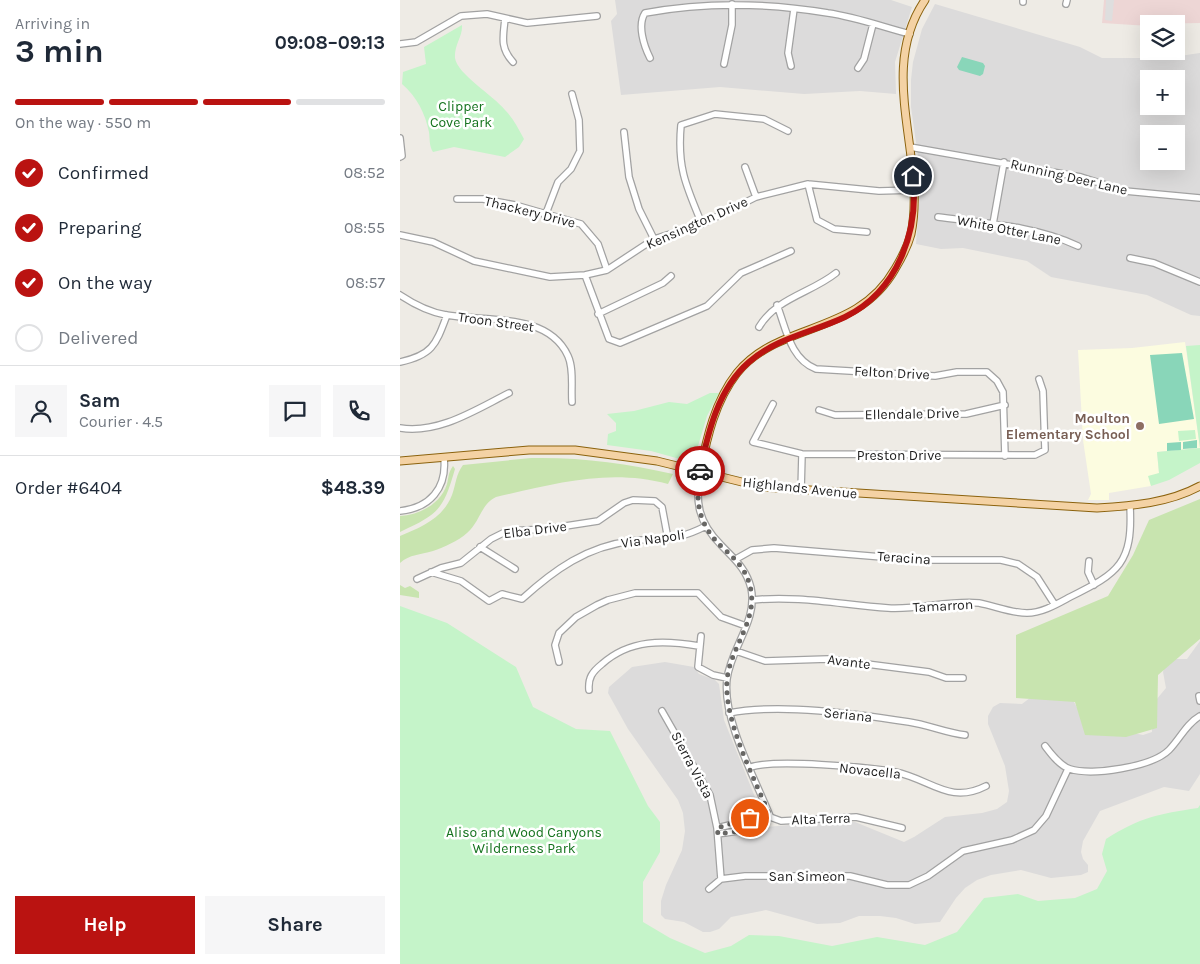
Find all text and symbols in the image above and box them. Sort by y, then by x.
text: Arriving in [15,14,90,33]
map controls [1140,15,1185,170]
button: layers [1140,15,1185,60]
text: 09:08–09:13 [275,32,385,54]
text: 3 min [15,33,104,70]
button: + [1140,70,1185,115]
park label: Clipper Cove Park [430,98,492,131]
text: On the way · 550 m [15,113,151,132]
button: − [1140,125,1185,170]
pin [892,155,934,197]
street label: Running Deer Lane [1009,155,1129,199]
icon: check [15,159,43,187]
text: Confirmed [58,162,149,184]
icon: home [899,162,927,190]
text: 08:52 [344,163,385,182]
street label: Thackery Drive [483,192,577,232]
street label: Kensington Drive [644,193,750,253]
street label: White Otter Lane [955,212,1063,248]
icon: check [15,214,43,242]
text: Preparing [58,217,141,239]
text: 08:55 [344,218,385,237]
icon: check [15,269,43,297]
text: On the way [58,272,152,294]
text: 08:57 [345,273,385,292]
street label: Troon Street [457,308,535,336]
text: Delivered [58,327,138,349]
street label: Felton Drive [854,363,930,383]
button: person [15,385,67,437]
button: chat [269,385,321,437]
button: phone [333,385,385,437]
text: Sam [79,390,120,412]
street label: Ellendale Drive [865,405,959,423]
place label: Moulton Elementary School [1006,410,1130,443]
text: Courier · 4.5 [79,412,163,431]
marker: Moulton Elementary School [1134,420,1146,432]
courier [675,446,725,496]
street label: Preston Drive [857,447,941,464]
icon: car [686,457,714,485]
street label: Highlands Avenue [742,474,858,502]
text: Order #6404 [15,477,122,499]
text: $48.39 [321,477,385,499]
street label: Elba Drive [502,518,568,542]
street label: Via Napoli [620,526,686,552]
street label: Teracina [877,548,931,568]
street label: Tamarron [912,596,974,616]
street label: Avante [826,651,872,673]
street label: Seriana [823,704,873,726]
street label: Sierra Vista [667,729,717,801]
street label: Novacella [838,759,902,783]
pin [729,797,771,839]
icon: bag [736,804,764,832]
street label: Alta Terra [791,809,851,829]
park label: Aliso and Wood Canyons Wilderness Park [446,824,602,857]
street label: San Simeon [769,868,845,885]
button: Help [15,896,195,954]
button: Share [205,896,385,954]

